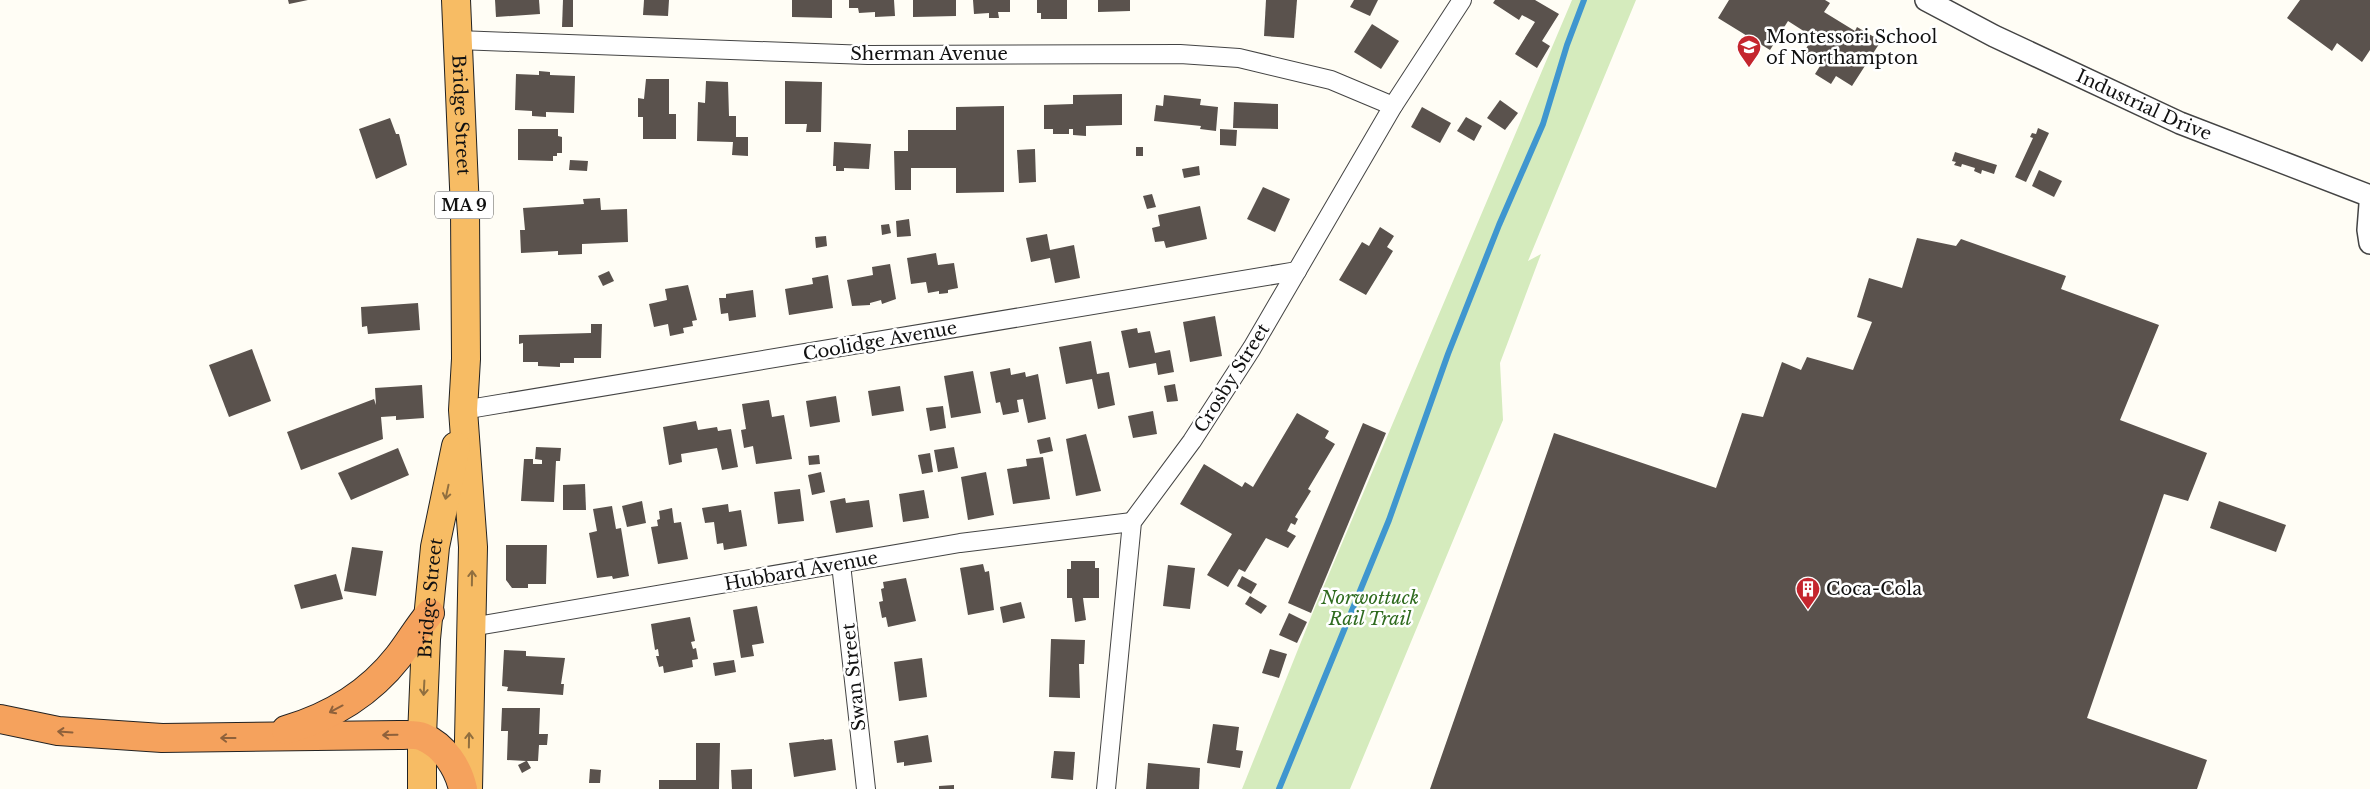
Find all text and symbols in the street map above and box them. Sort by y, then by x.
place label: Montessori School of Northampton [1766,26,1938,69]
school or university icon: Montessori School of Northampton [1736,34,1762,68]
street label: Sherman Avenue [850,43,1008,65]
street label: Bridge Street [447,54,475,176]
street label: Industrial Drive [2073,65,2215,145]
road number: MA 9 [435,192,493,218]
street label: Coolidge Avenue [801,317,959,365]
street label: Crosby Street [1190,319,1274,437]
one-way arrow [441,484,451,500]
street label: Bridge Street [414,536,448,659]
street label: Hubbard Avenue [723,547,879,595]
one-way arrow [467,570,477,586]
building icon: Coca-Cola [1795,576,1821,610]
place label: Coca-Cola [1826,578,1922,600]
park label: Norwottuck Rail Trail [1320,587,1419,630]
street label: Swan Street [837,622,871,732]
one-way arrow [419,680,428,696]
one-way arrow [329,705,344,714]
one-way arrow [58,727,74,736]
one-way arrow [382,730,398,740]
one-way arrow [220,733,236,743]
one-way arrow [464,733,474,749]

